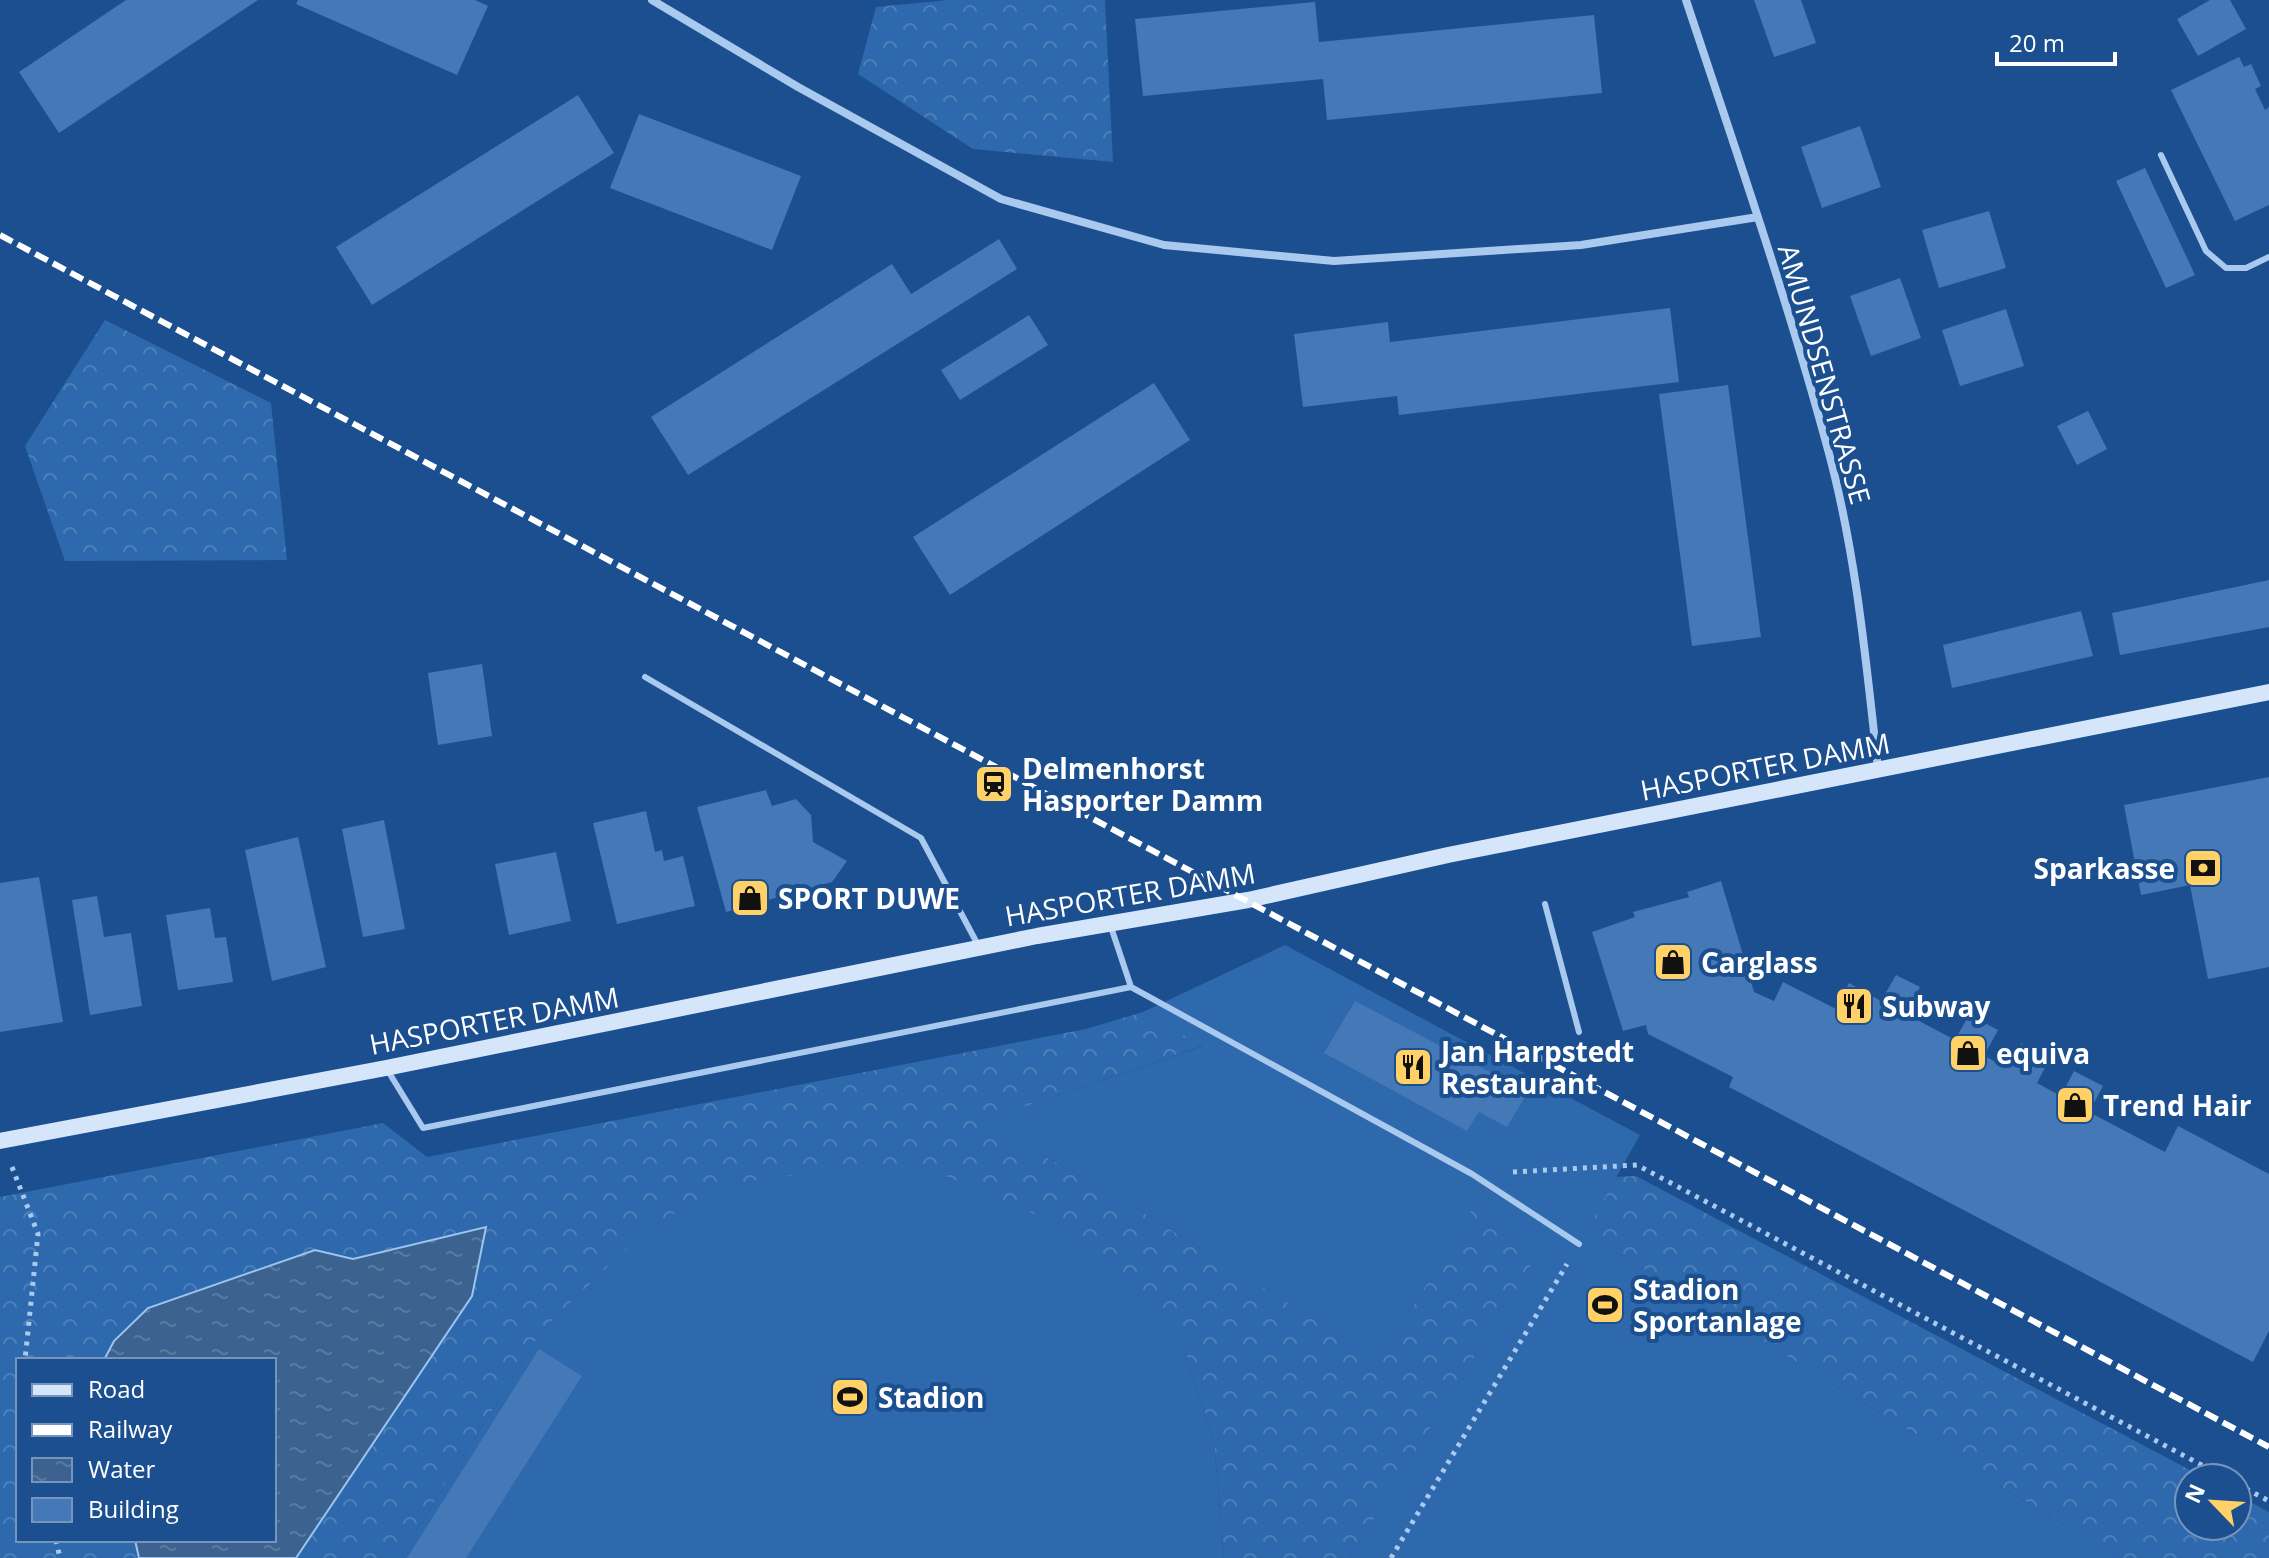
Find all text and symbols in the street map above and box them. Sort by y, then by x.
scale bar [1997,16,2115,66]
text: 20 m [2009,26,2065,59]
street label: AMUNDSENSTRASSE [1770,240,1880,508]
street label: HASPORTER DAMM [1637,723,1893,809]
place label: Delmenhorst Hasporter Damm [1022,749,1263,819]
station icon: Delmenhorst Hasporter Damm [973,763,1015,805]
bank icon: Sparkasse [2182,847,2224,889]
place label: Sparkasse [2034,849,2175,887]
street label: HASPORTER DAMM [1002,853,1258,935]
shop icon: SPORT DUWE [729,877,771,919]
place label: SPORT DUWE [778,879,960,917]
shop icon: Carglass [1652,941,1694,983]
place label: Carglass [1701,943,1818,981]
street label: HASPORTER DAMM [366,977,622,1063]
restaurant icon: Subway [1833,985,1875,1027]
place label: Subway [1882,987,1990,1025]
place label: Jan Harpstedt Restaurant [1438,1032,1634,1102]
shop icon: equiva [1947,1032,1989,1074]
place label: equiva [1996,1034,2090,1072]
restaurant icon: Jan Harpstedt Restaurant [1392,1046,1434,1088]
shop icon: Trend Hair [2054,1084,2096,1126]
place label: Trend Hair [2103,1086,2252,1124]
place label: Stadion Sportanlage [1633,1270,1801,1340]
sports icon: Stadion Sportanlage [1584,1284,1626,1326]
legend [16,1358,276,1542]
text: Road [88,1372,145,1405]
sports icon: Stadion [829,1376,871,1418]
place label: Stadion [878,1378,985,1416]
text: Railway [88,1412,173,1445]
text: Water [88,1452,156,1485]
north arrow [2173,1462,2253,1542]
text: N [2177,1479,2211,1508]
text: Building [88,1492,179,1525]

